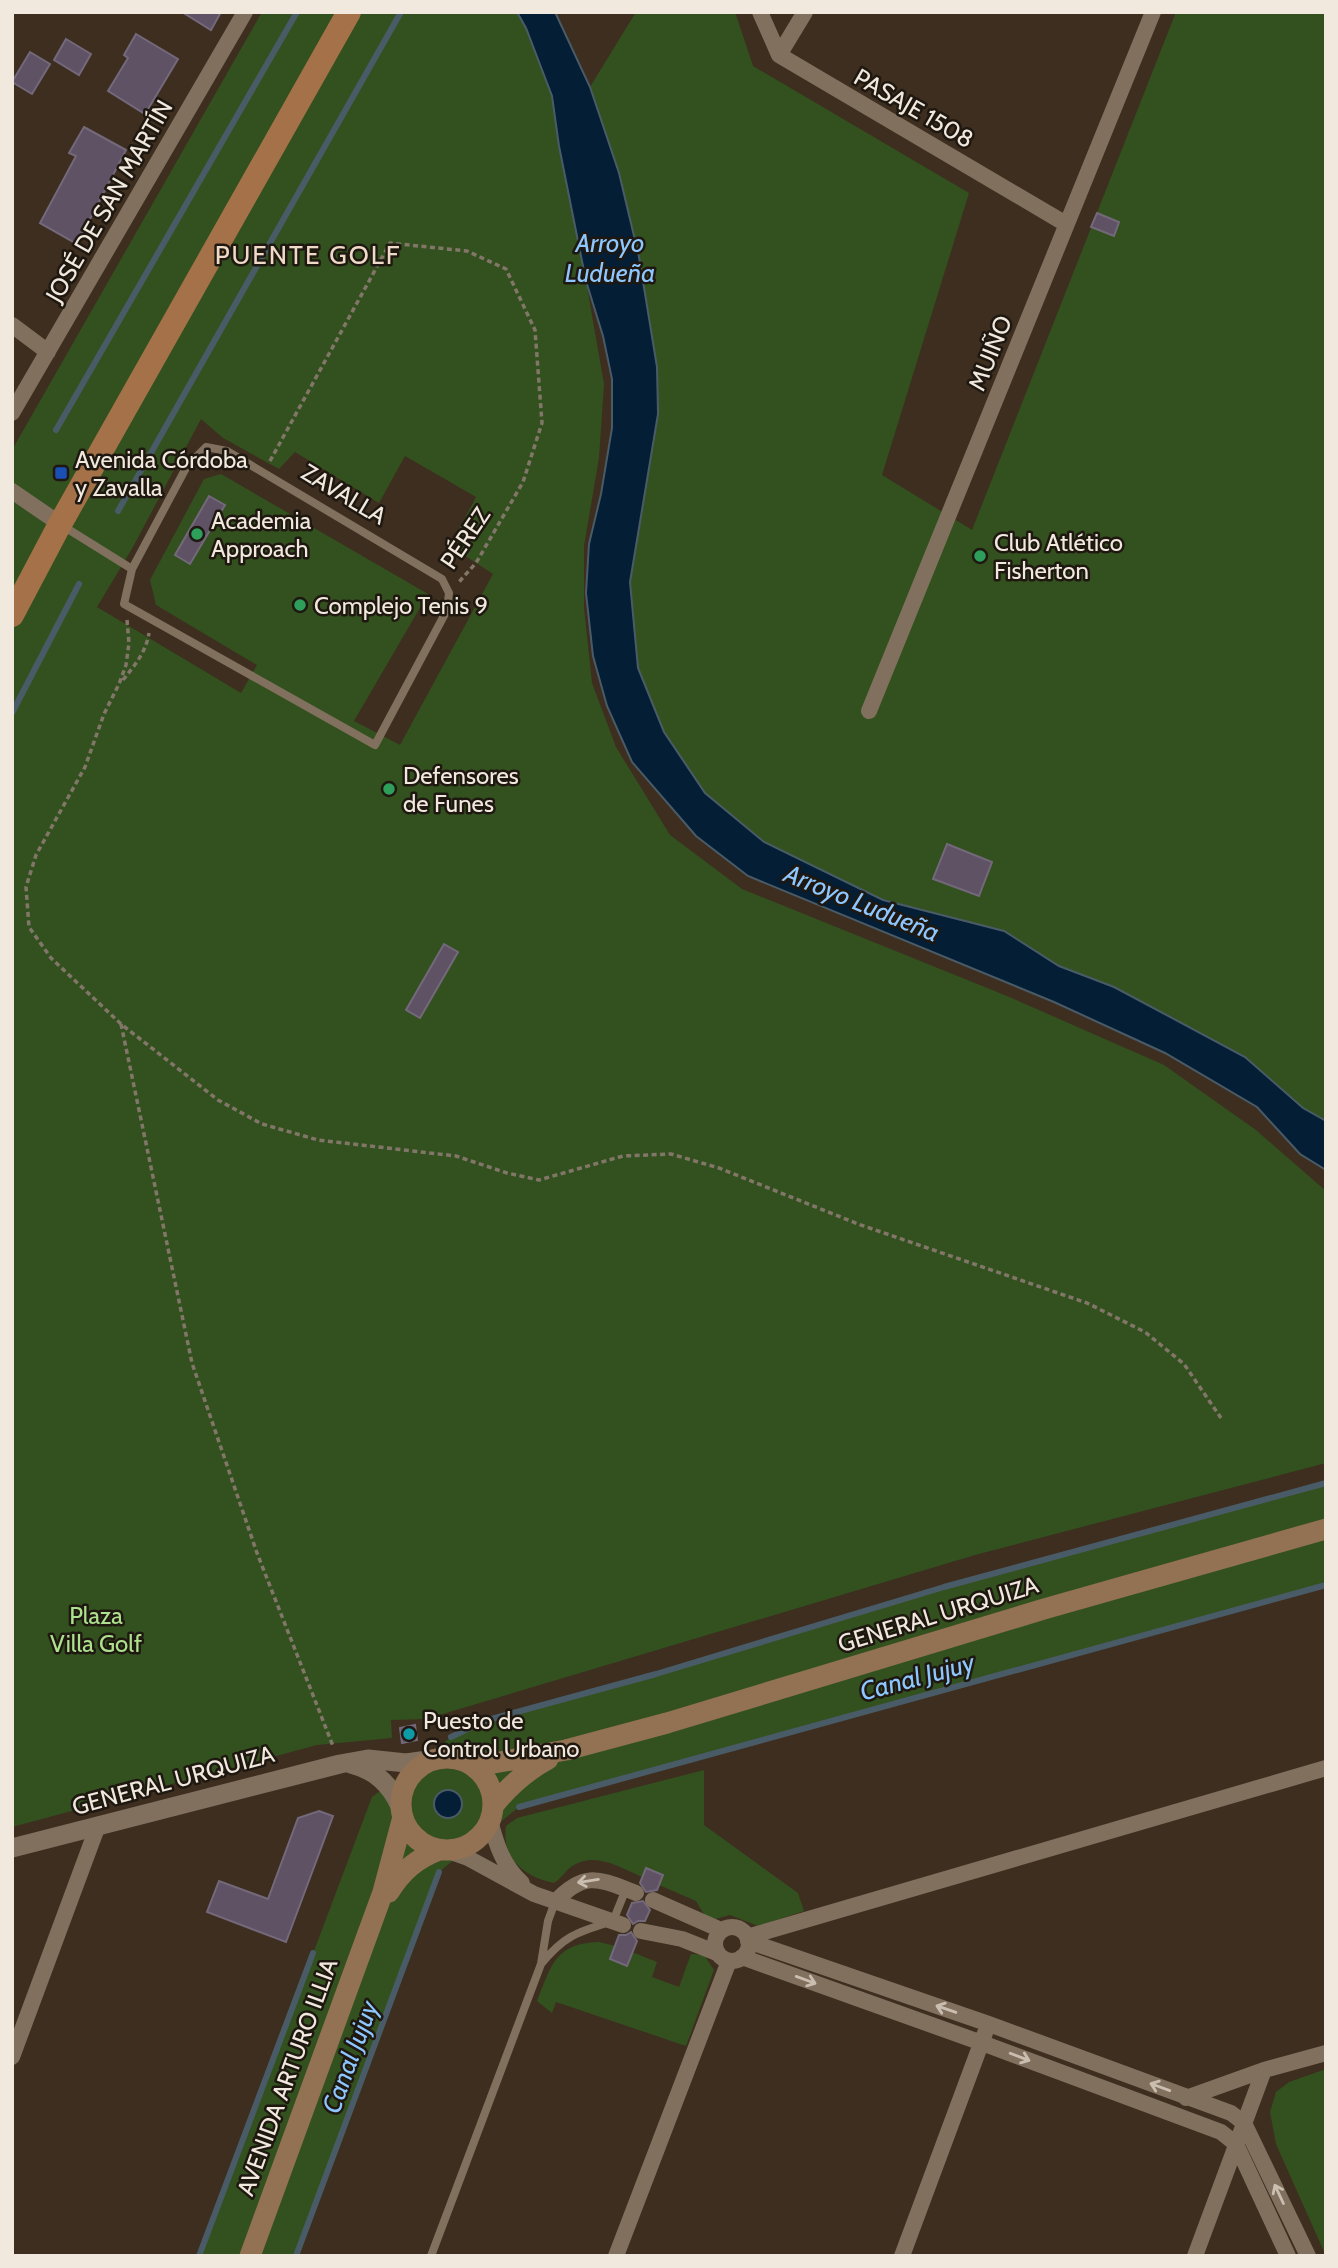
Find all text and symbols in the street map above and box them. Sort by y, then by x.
street label: PASAJE 1508 [849,62,979,154]
street label: JOSÉ DE SAN MARTÍN [39,95,179,308]
water label: Arroyo Ludueña [565,227,655,289]
district label: PUENTE GOLF [215,239,401,271]
street label: MUIÑO [962,311,1018,395]
place label: Avenida Córdoba y Zavalla [75,445,248,502]
street label: ZAVALLA [296,457,392,531]
marker: Avenida Córdoba y Zavalla [53,465,69,481]
street label: PÉREZ [434,501,496,574]
place label: Academia Approach [211,506,312,563]
marker: Academia Approach [189,526,205,542]
place label: Club Atlético Fisherton [994,528,1123,585]
marker: Club Atlético Fisherton [972,548,988,564]
place label: Complejo Tenis 9 [314,591,488,620]
marker: Complejo Tenis 9 [292,597,308,613]
place label: Defensores de Funes [403,761,519,818]
marker: Defensores de Funes [381,781,397,797]
water label: Arroyo Ludueña [779,857,944,949]
street label: GENERAL URQUIZA [834,1570,1042,1658]
park label: Plaza Villa Golf [50,1601,142,1658]
water label: Canal Jujuy [856,1646,979,1708]
place label: Puesto de Control Urbano [423,1706,580,1763]
marker: Puesto de Control Urbano [401,1726,417,1742]
street label: GENERAL URQUIZA [69,1739,277,1821]
one-way arrow [577,1875,600,1888]
street label: AVENIDA ARTURO ILLIA [231,1954,344,2200]
one-way arrow [795,1975,817,1987]
water label: Canal Jujuy [315,1995,385,2118]
one-way arrow [935,2002,957,2014]
one-way arrow [1009,2052,1031,2064]
one-way arrow [1149,2080,1171,2092]
one-way arrow [1272,2184,1286,2205]

